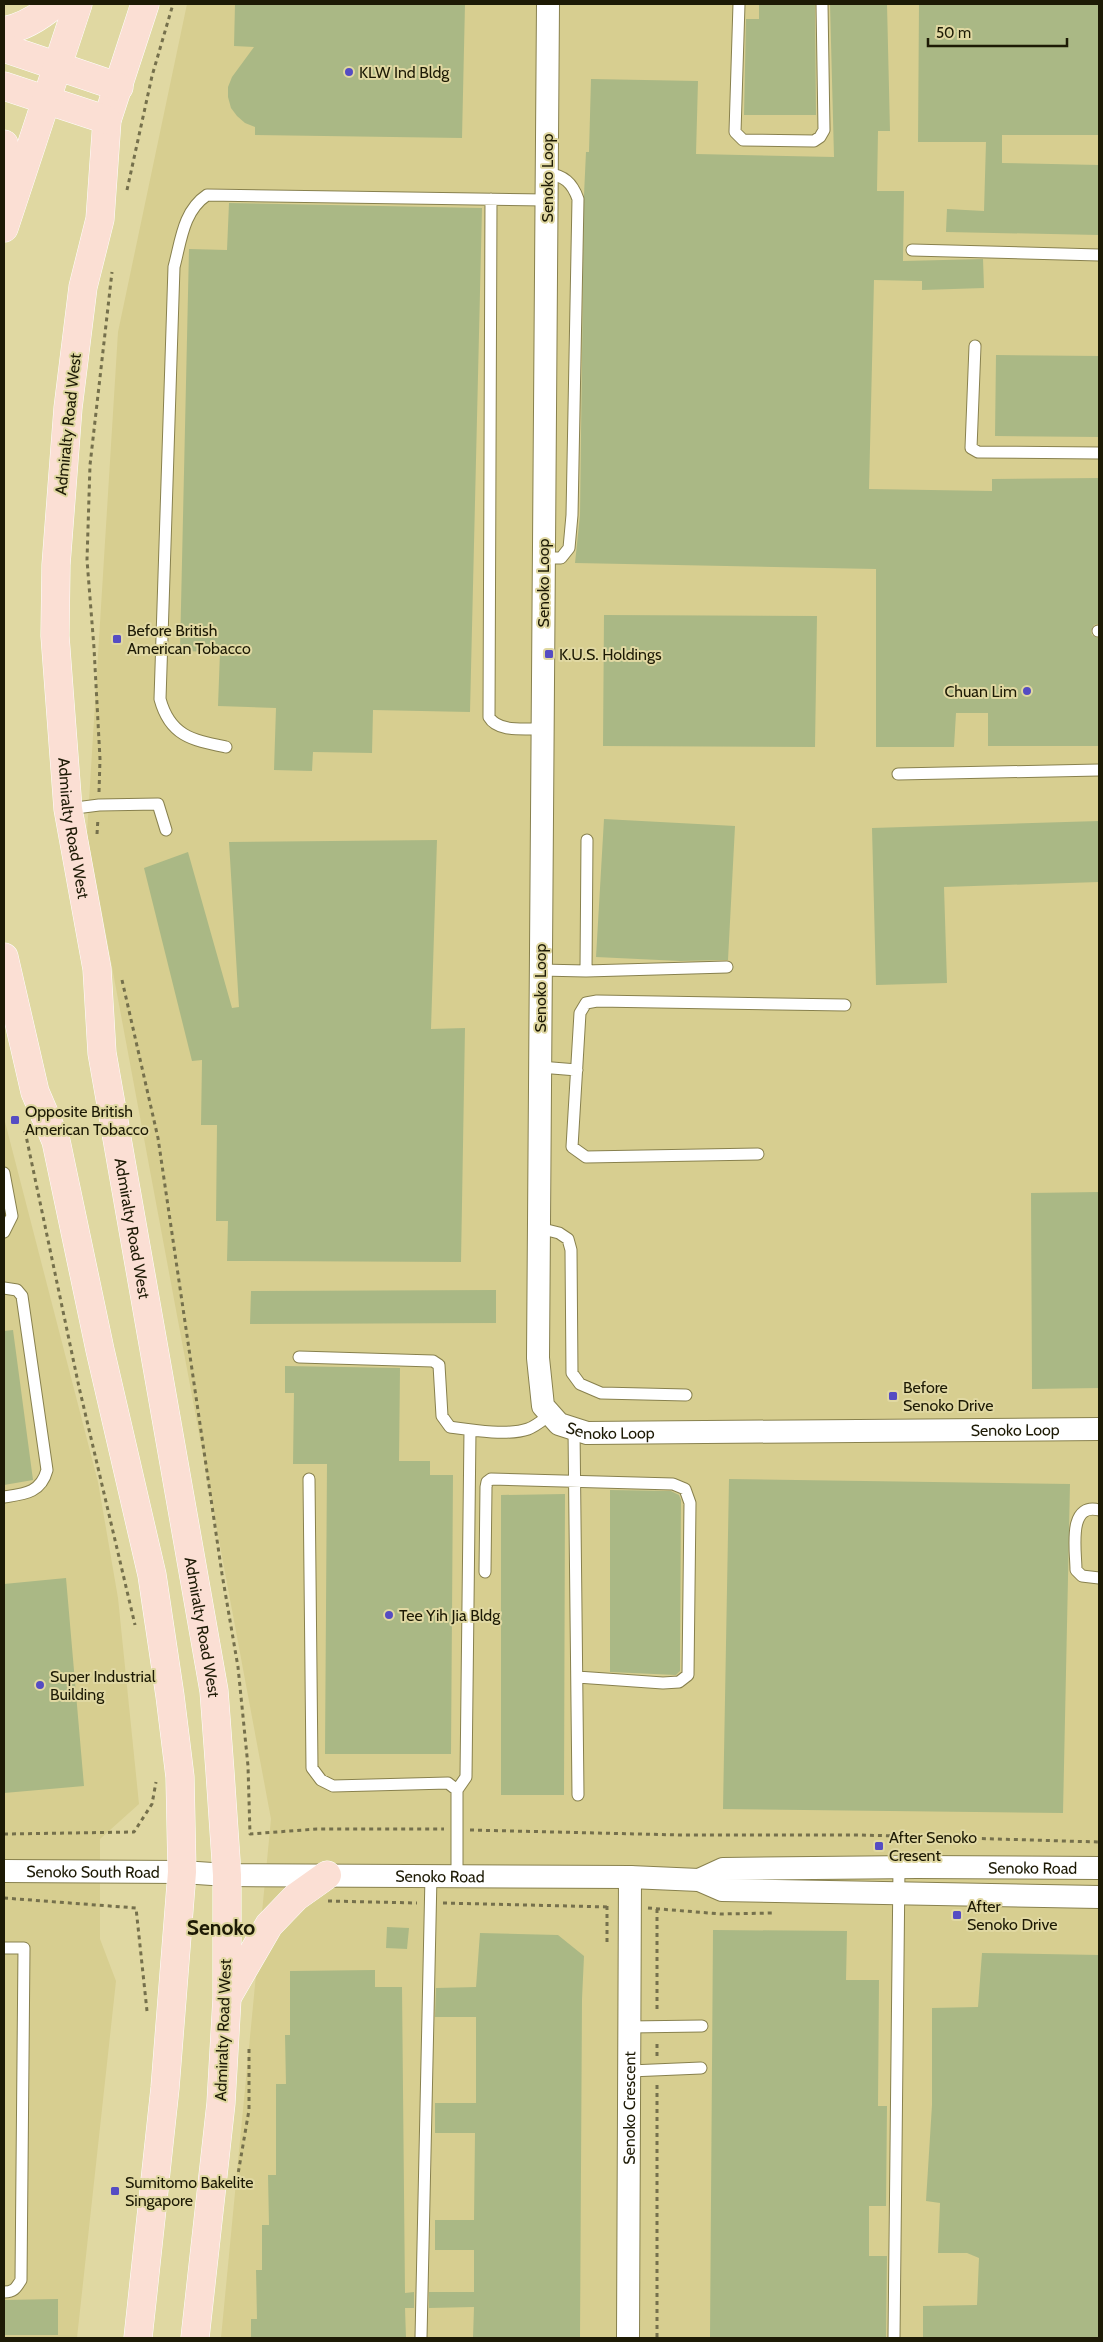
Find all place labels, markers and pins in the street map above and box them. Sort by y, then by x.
place label: KLW Ind Bldg [359,63,450,82]
marker: KLW Ind Bldg [343,66,355,78]
place label: Before British American Tobacco [127,621,251,658]
marker: Before British American Tobacco [111,633,123,645]
place label: K.U.S. Holdings [559,645,662,664]
marker: K.U.S. Holdings [543,648,555,660]
place label: Chuan Lim [944,682,1017,701]
marker: Chuan Lim [1021,685,1033,697]
place label: Opposite British American Tobacco [25,1102,149,1139]
marker: Opposite British American Tobacco [9,1114,21,1126]
place label: Before Senoko Drive [903,1378,993,1415]
marker: Before Senoko Drive [887,1390,899,1402]
place label: Tee Yih Jia Bldg [399,1606,501,1625]
marker: Tee Yih Jia Bldg [383,1609,395,1621]
place label: Super Industrial Building [50,1667,156,1704]
marker: Super Industrial Building [34,1679,46,1691]
place label: After Senoko Cresent [889,1828,977,1865]
marker: After Senoko Cresent [873,1840,885,1852]
place label: After Senoko Drive [967,1897,1057,1934]
marker: After Senoko Drive [951,1909,963,1921]
place label: Sumitomo Bakelite Singapore [125,2173,254,2210]
marker: Sumitomo Bakelite Singapore [109,2185,121,2197]

